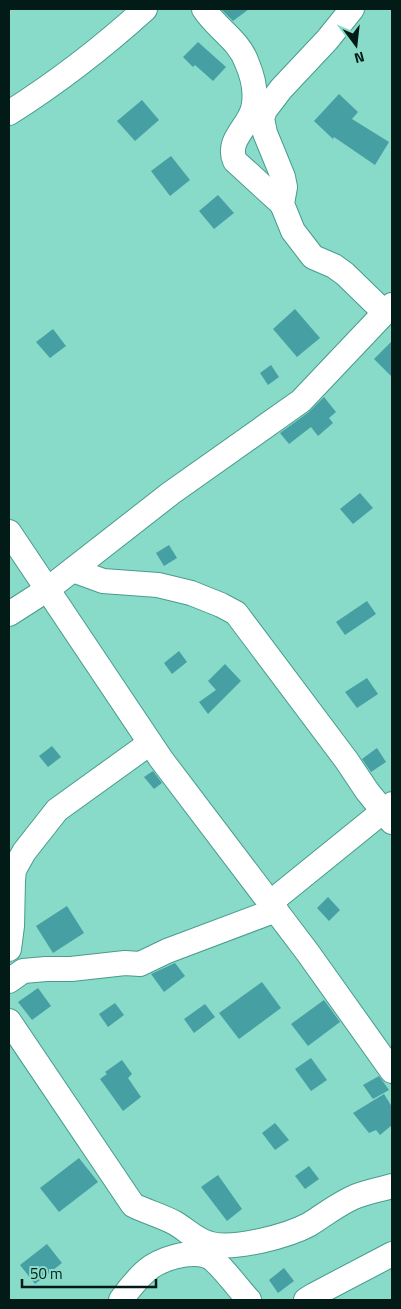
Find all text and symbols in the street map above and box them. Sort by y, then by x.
north arrow [331,20,381,70]
text: N [352,47,367,69]
scale bar [22,1256,156,1288]
text: 50 m [30,1262,63,1285]

